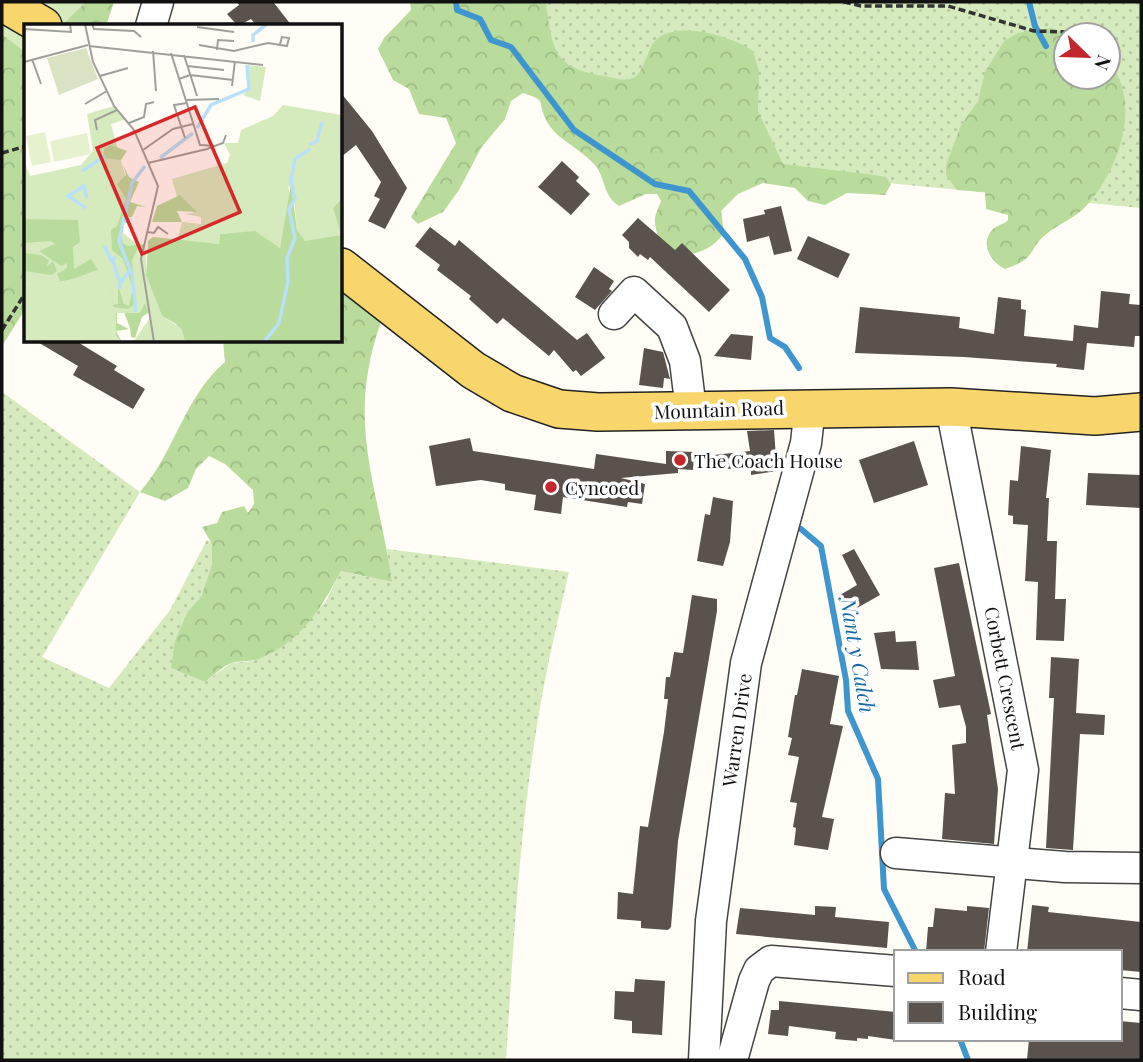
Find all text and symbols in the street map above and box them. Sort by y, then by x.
north arrow [1052,21,1122,91]
inset map [24,24,343,343]
text: N [1089,52,1118,75]
street label: Mountain Road [654,394,784,424]
place label: The Coach House [694,447,843,473]
marker: The Coach House [672,452,688,468]
place label: Cyncoed [565,474,639,500]
marker: Cyncoed [543,479,559,495]
water label: Nant y Calch [835,593,883,715]
street label: Corbett Crescent [979,604,1033,752]
street label: Warren Drive [715,672,757,789]
legend [894,950,1122,1041]
text: Road [958,962,1006,990]
text: Building [958,997,1037,1025]

